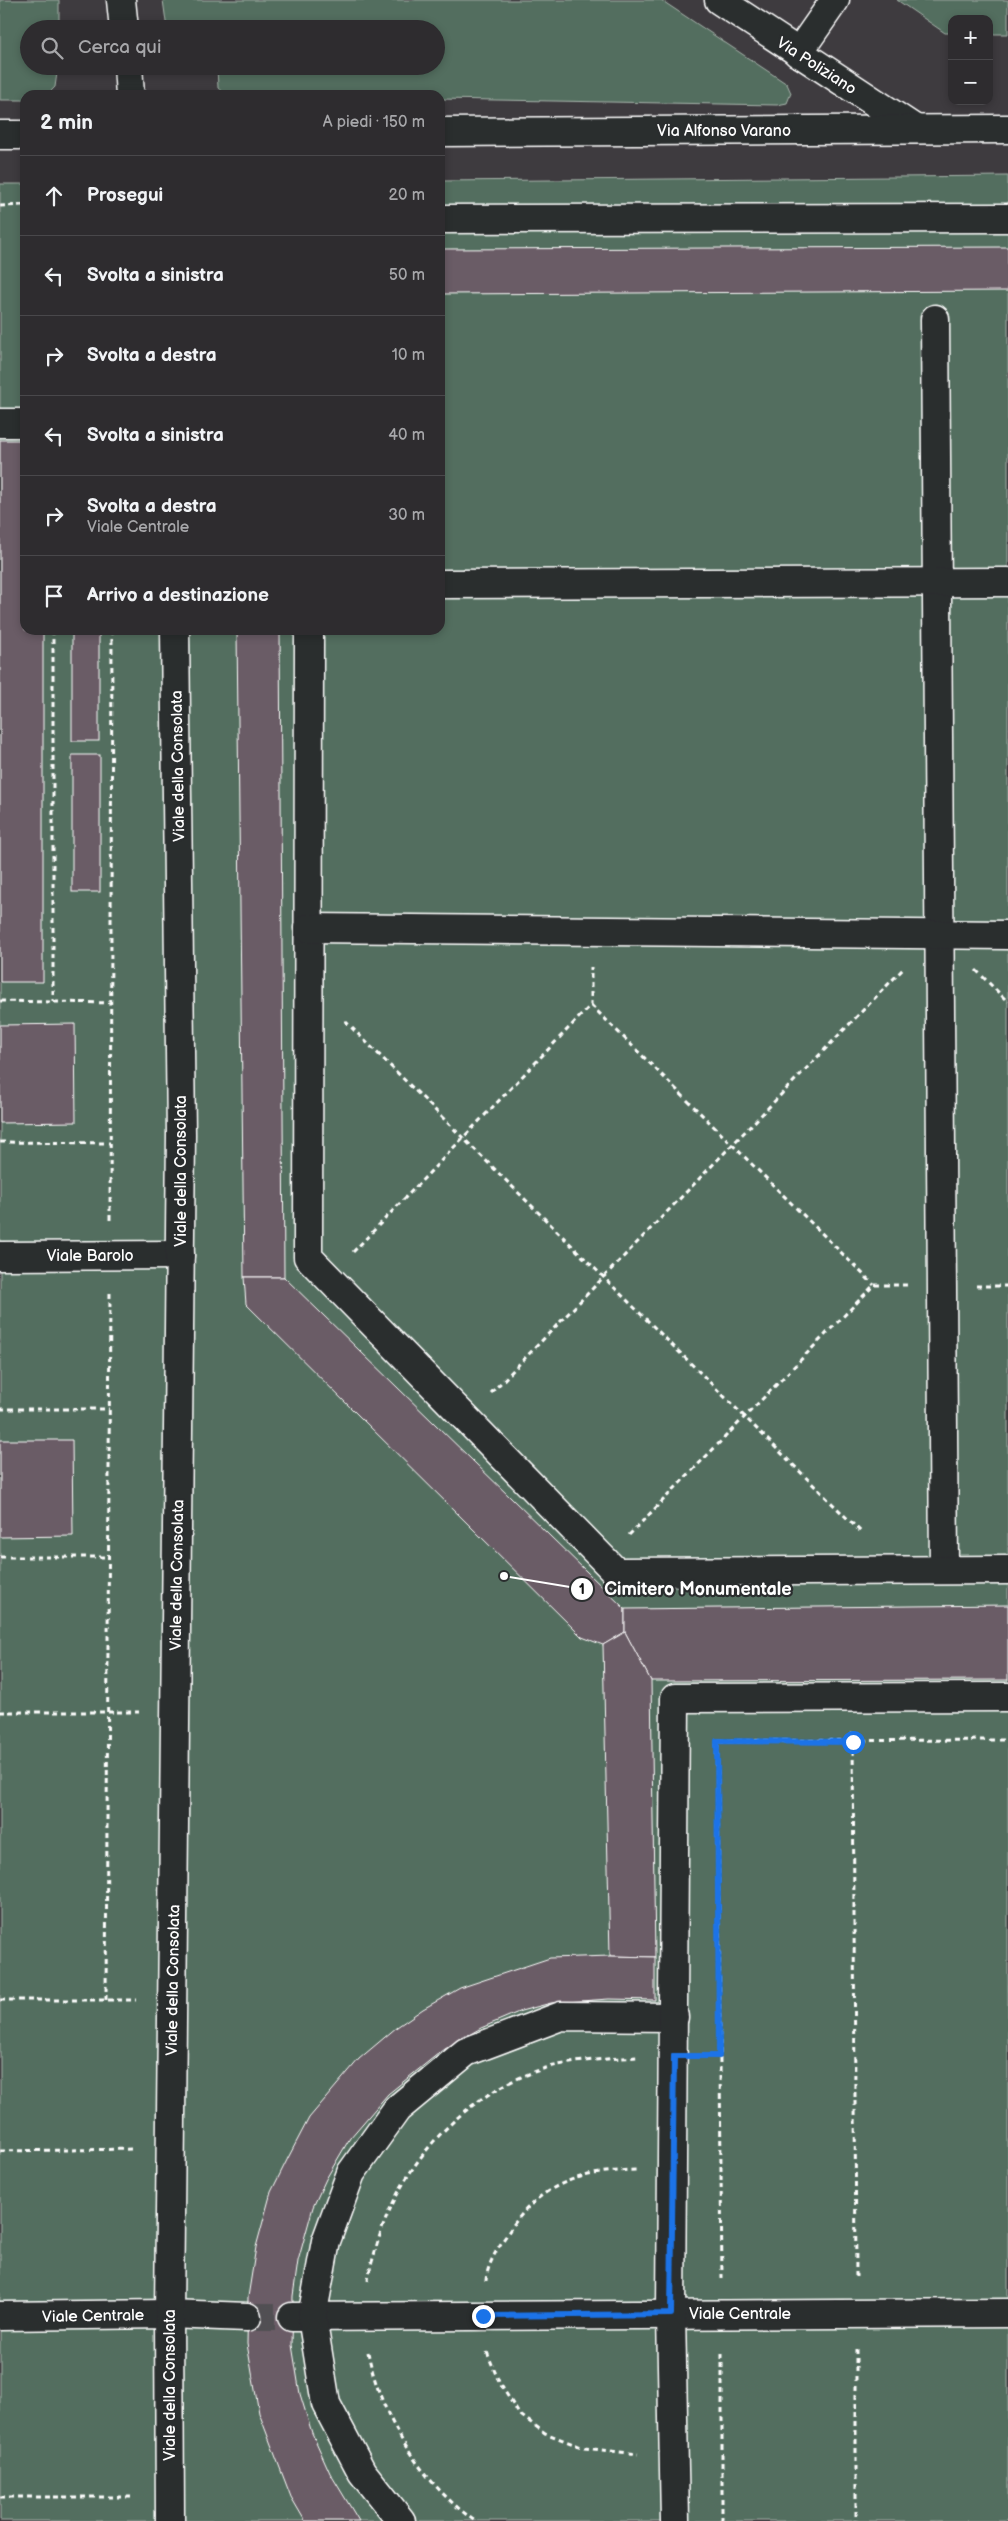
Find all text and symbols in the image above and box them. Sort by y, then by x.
map controls [948,15,993,105]
button: + [948,15,993,60]
search box [20,20,445,75]
street label: Via Poliziano [773,33,860,99]
icon: search [38,34,66,62]
text: Cerca qui [78,36,161,59]
button: − [948,60,993,105]
text: 2 min [40,110,93,135]
text: A piedi · 150 m [323,113,425,132]
street label: Via Alfonso Varano [657,122,791,141]
icon: ahead [40,182,68,210]
text: Prosegui [87,184,163,207]
text: 20 m [389,186,425,205]
icon: left [40,262,68,290]
text: Svolta a sinistra [87,264,224,287]
text: 50 m [389,266,425,285]
icon: right [40,342,68,370]
text: Svolta a destra [87,344,217,367]
text: 10 m [392,346,425,365]
icon: left [40,422,68,450]
text: Svolta a sinistra [87,424,224,447]
text: 40 m [388,426,425,445]
text: Svolta a destra [87,495,217,518]
icon: right [40,502,68,530]
text: 30 m [388,506,425,525]
text: Viale Centrale [87,518,189,537]
icon: arrive [40,582,68,610]
text: Arrivo a destinazione [87,584,269,607]
street label: Viale della Consolata [168,690,189,842]
street label: Viale della Consolata [172,1095,191,1247]
street label: Viale Barolo [46,1247,134,1266]
street label: Viale della Consolata [167,1499,188,1651]
callout: Cimitero Monumentale [569,1572,802,1605]
text: Cimitero Monumentale [604,1579,792,1600]
text: 1 [579,1580,585,1599]
route start [842,1731,865,1754]
street label: Viale della Consolata [163,1904,184,2056]
route end [472,2305,495,2328]
street label: Viale Centrale [689,2305,792,2324]
street label: Viale Centrale [42,2306,145,2327]
street label: Viale della Consolata [161,2309,180,2461]

